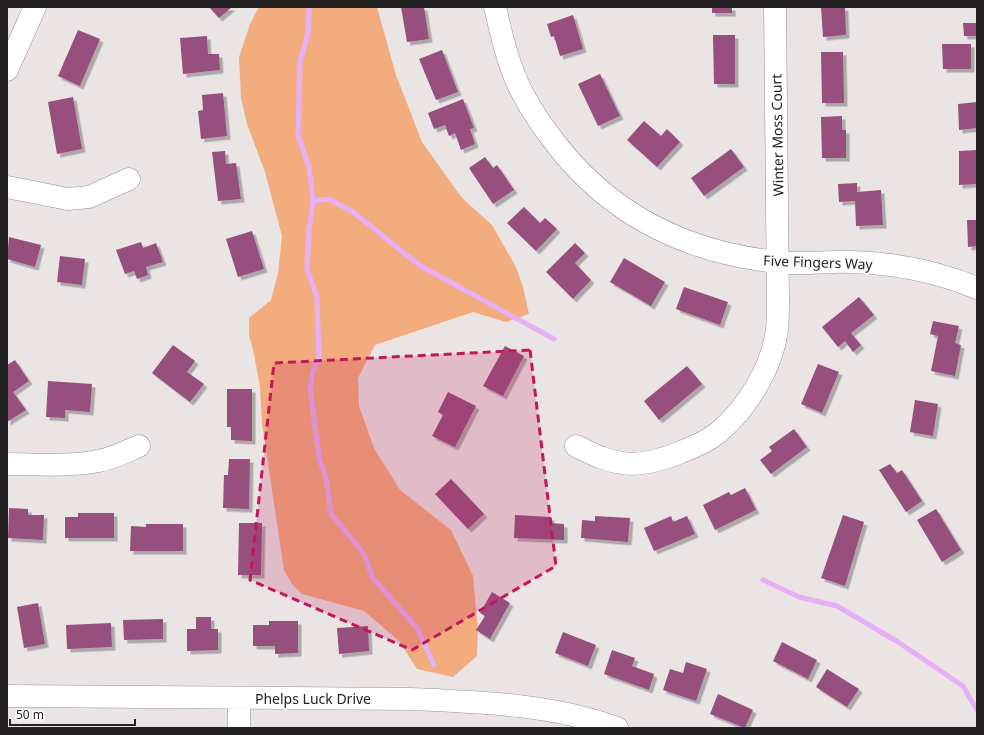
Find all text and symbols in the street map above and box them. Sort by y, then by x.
street label: Winter Moss Court [766,73,788,197]
street label: Five Fingers Way [763,251,874,273]
street label: Phelps Luck Drive [255,689,371,708]
scale bar [10,701,135,727]
text: 50 m [16,706,44,723]

